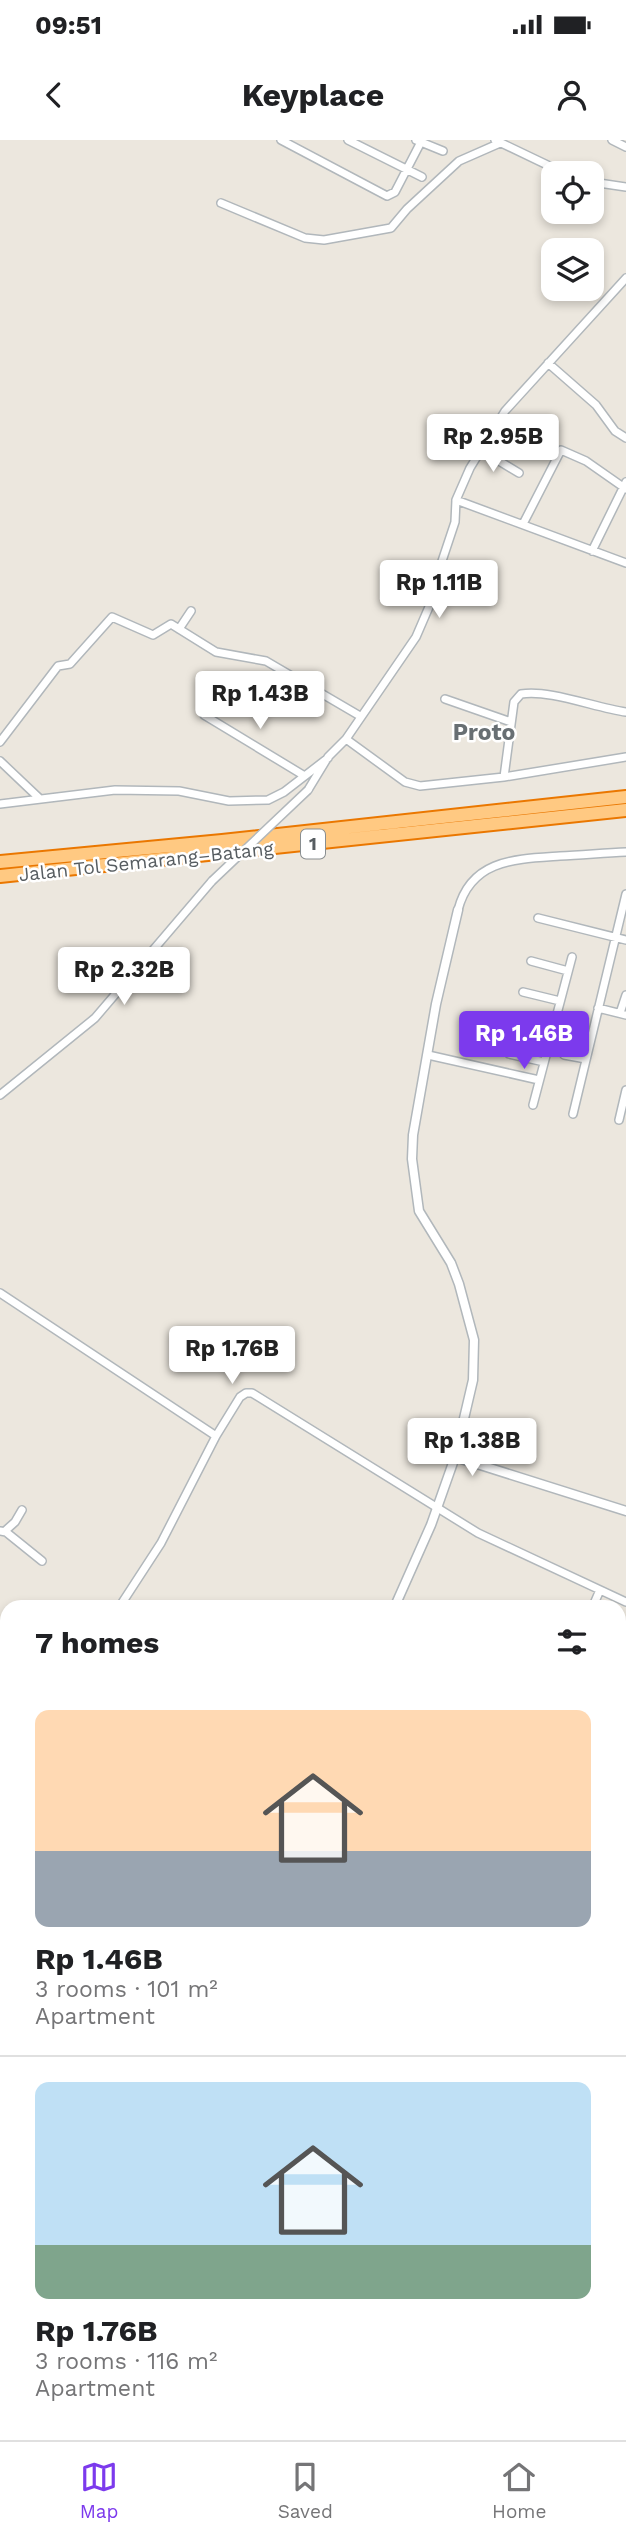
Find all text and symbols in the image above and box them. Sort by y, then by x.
text: 09:51 [35,10,102,40]
icon: back [35,76,73,114]
text: Keyplace [242,76,384,114]
icon: person [553,76,591,114]
map controls [541,161,604,301]
button: locate [541,161,604,224]
button: layers [541,238,604,301]
pin: Rp 2.95B [421,414,565,474]
text: Rp 2.95B [443,423,543,450]
pin: Rp 1.11B [367,560,511,620]
text: Rp 1.11B [396,569,482,596]
pin: Rp 1.43B [188,672,332,731]
text: Rp 1.43B [211,680,309,707]
district label: Proto [453,719,515,746]
road number: 1 [301,830,325,858]
street label: Jalan Tol Semarang–Batang [18,837,275,886]
pin: Rp 2.32B [52,948,196,1007]
text: Rp 2.32B [74,956,174,983]
pin: Rp 1.46B [452,1012,596,1071]
text: Rp 1.46B [475,1020,573,1047]
pin: Rp 1.76B [160,1326,304,1386]
text: Rp 1.76B [185,1335,279,1362]
pin: Rp 1.38B [400,1418,544,1478]
text: Rp 1.38B [424,1427,521,1454]
icon: filters [553,1623,591,1661]
text: 7 homes [35,1625,159,1660]
icon: home [250,1755,376,1881]
text: Rp 1.46B [35,1941,163,1976]
text: 3 rooms · 101 m² [35,1976,218,2003]
text: Apartment [35,2003,155,2030]
icon: home [250,2127,376,2253]
text: Rp 1.76B [35,2313,157,2348]
text: 3 rooms · 116 m² [35,2348,217,2375]
text: Apartment [35,2375,155,2402]
tab: Map [80,2458,118,2523]
tab: Saved [278,2458,333,2523]
tab: Home [492,2458,546,2523]

